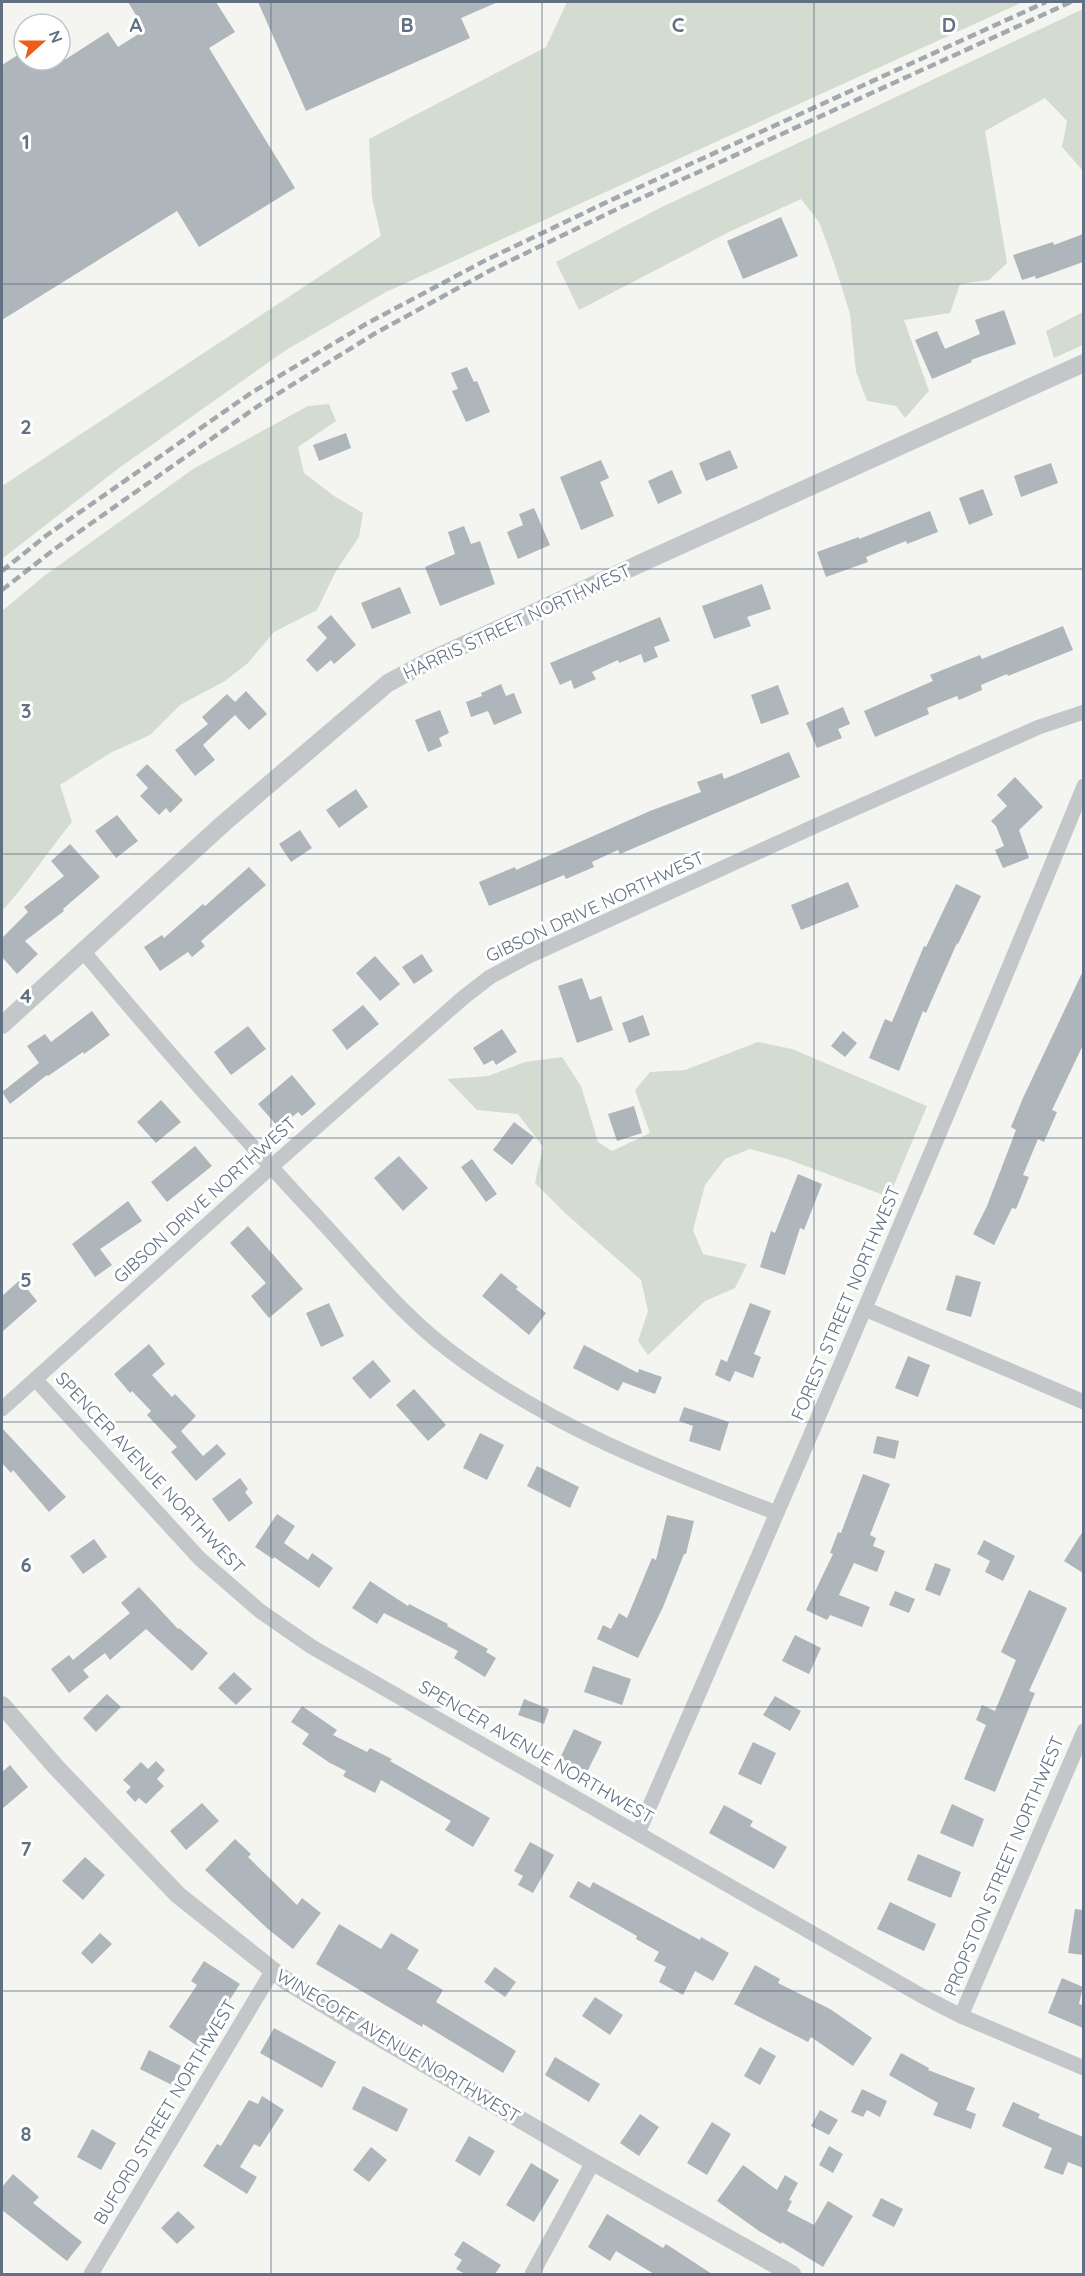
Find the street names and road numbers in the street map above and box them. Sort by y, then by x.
street label: HARRIS STREET NORTHWEST [399,559,634,685]
street label: GIBSON DRIVE NORTHWEST [482,846,708,967]
street label: GIBSON DRIVE NORTHWEST [108,1111,301,1288]
street label: FOREST STREET NORTHWEST [786,1182,905,1423]
street label: SPENCER AVENUE NORTHWEST [51,1367,250,1578]
street label: SPENCER AVENUE NORTHWEST [415,1675,658,1828]
street label: PROPSTON STREET NORTHWEST [938,1732,1069,1999]
street label: WINECOFF AVENUE NORTHWEST [272,1964,524,2128]
street label: BUFORD STREET NORTHWEST [88,1995,241,2229]

